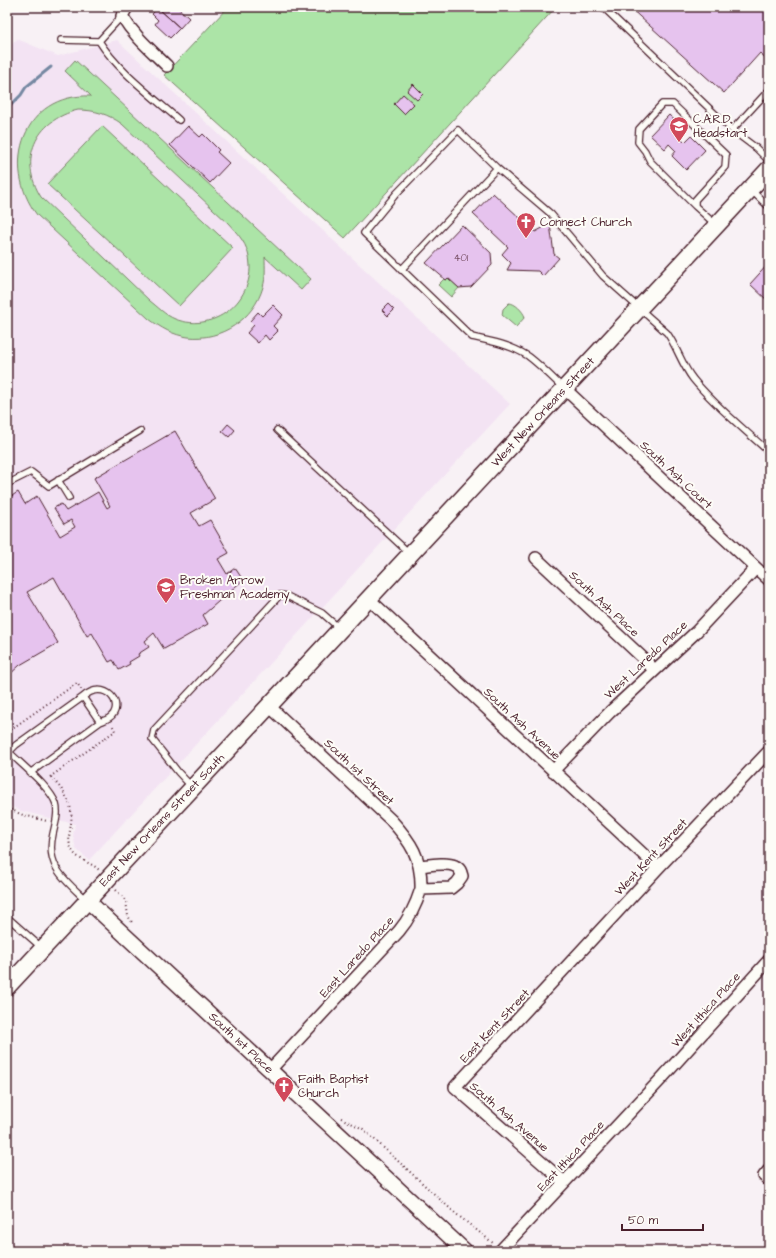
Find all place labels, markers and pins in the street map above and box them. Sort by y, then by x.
place label: C.A.R.D. Headstart [693,111,748,142]
school or university icon: C.A.R.D. Headstart [668,115,690,143]
church icon: Connect Church [515,211,537,239]
place label: Connect Church [540,214,632,231]
place label: Broken Arrow Freshman Academy [180,572,290,604]
school or university icon: Broken Arrow Freshman Academy [155,576,177,604]
place label: Faith Baptist Church [298,1071,369,1102]
church icon: Faith Baptist Church [273,1075,295,1103]

